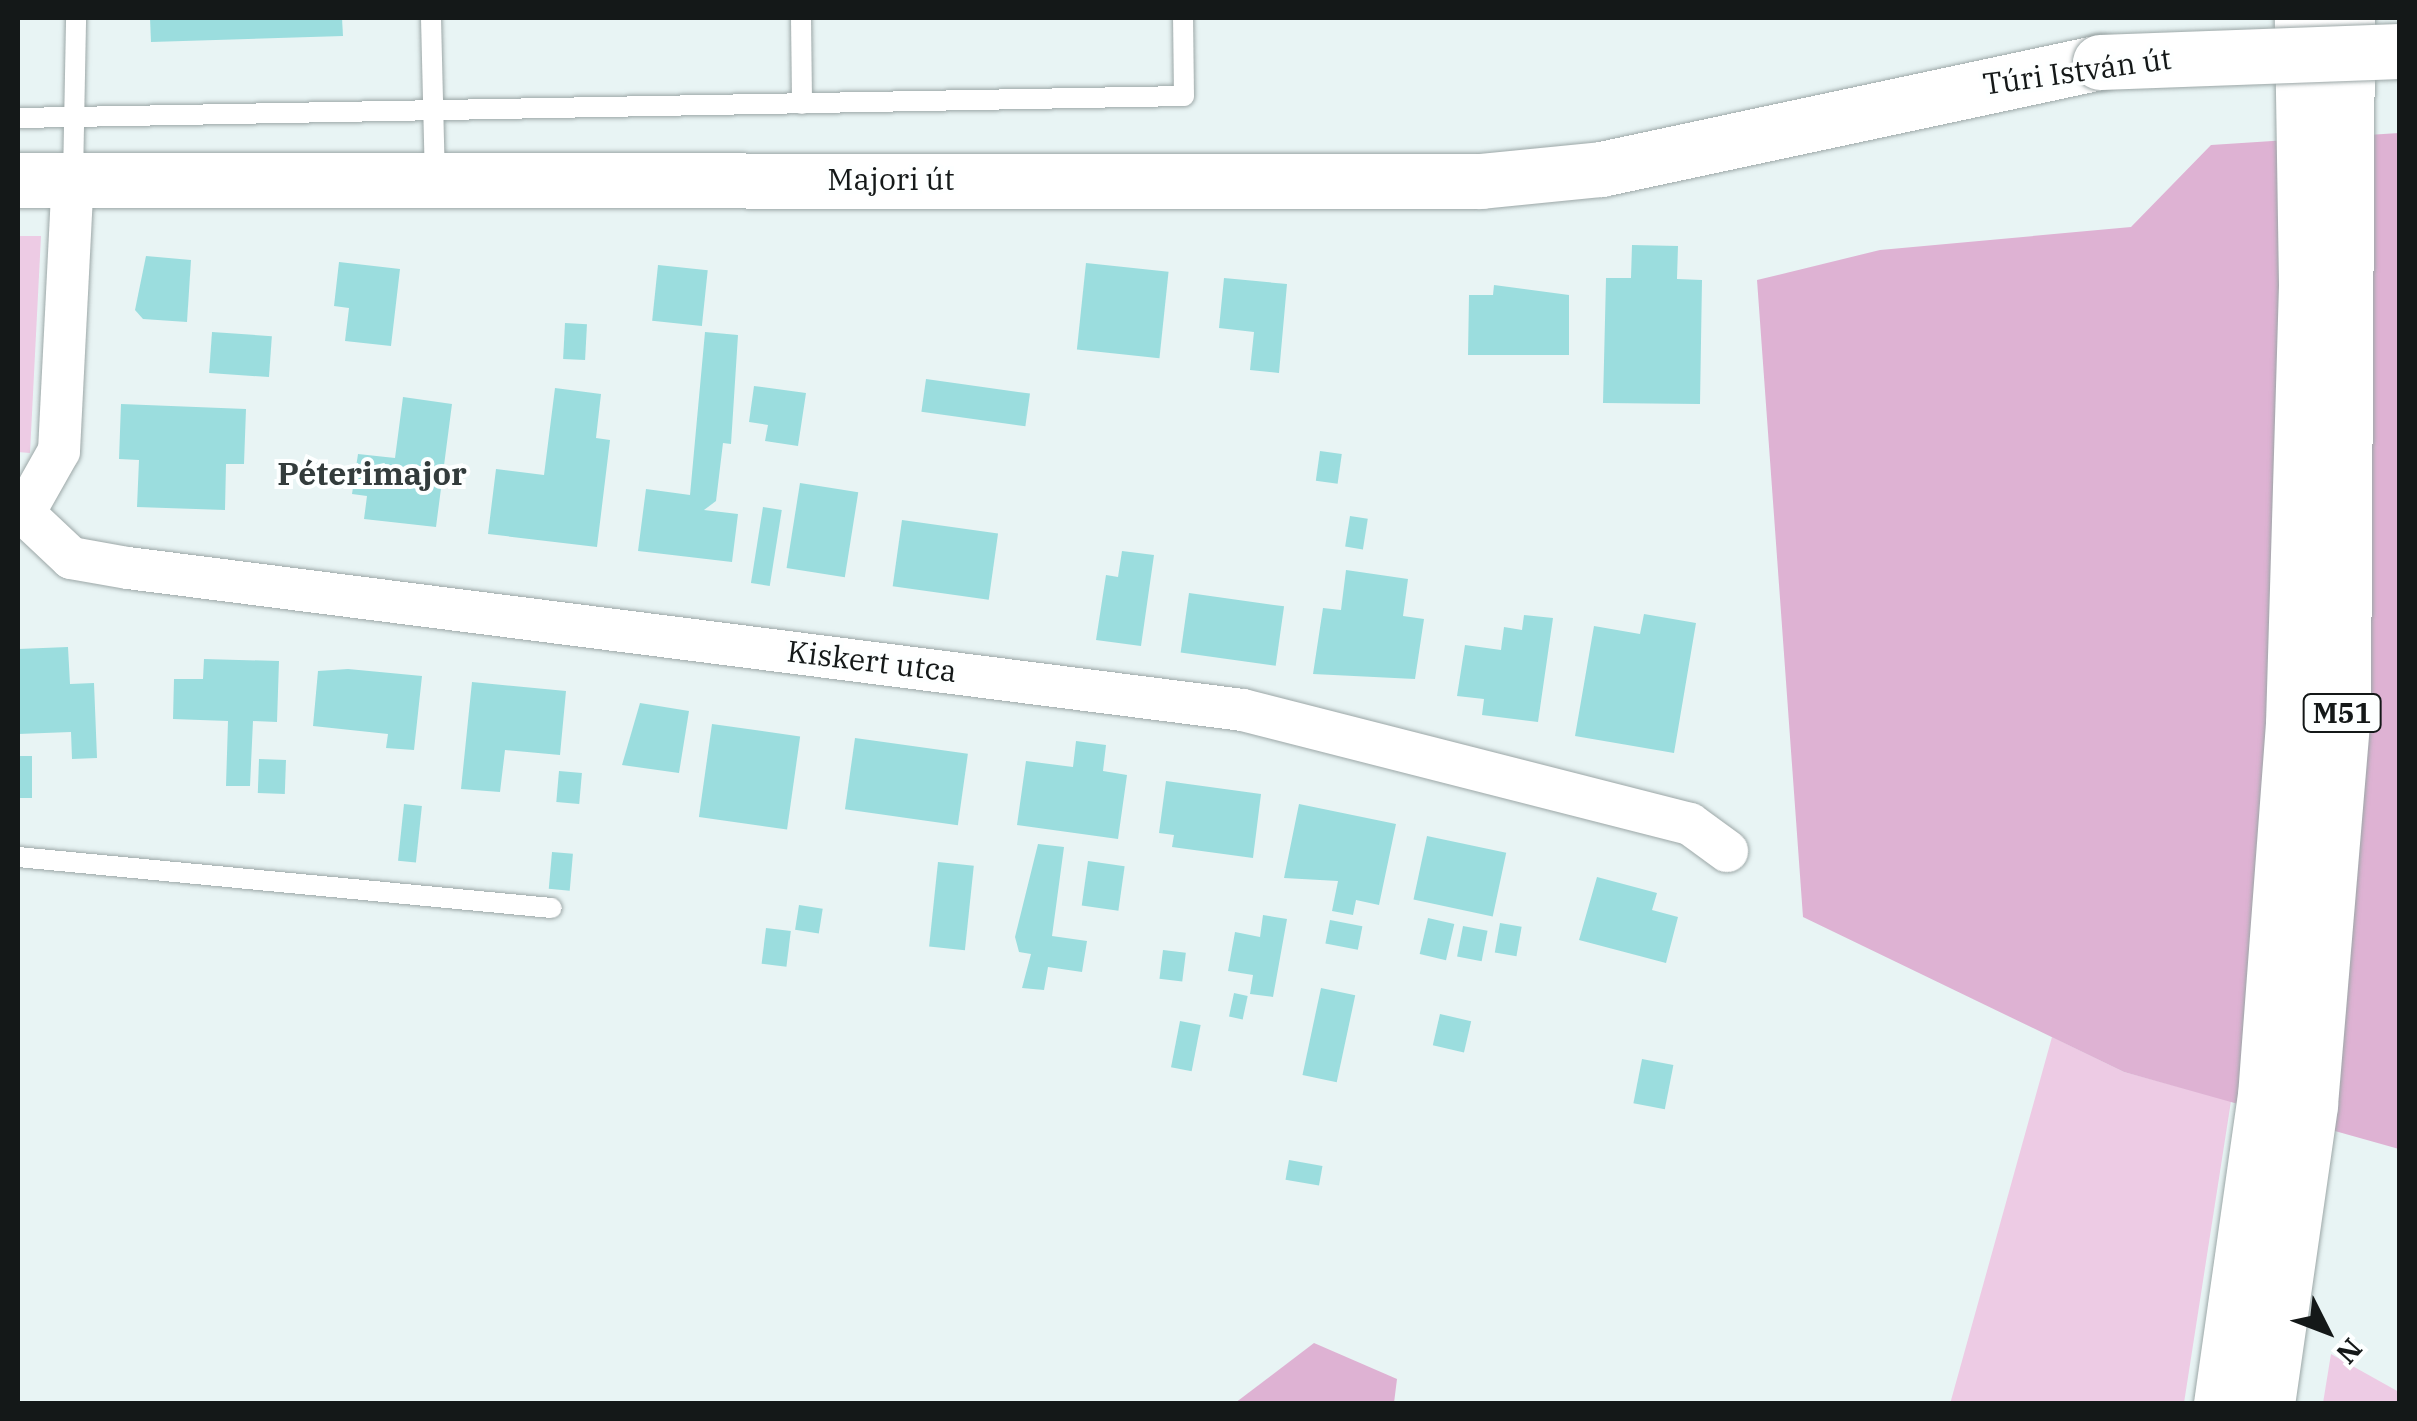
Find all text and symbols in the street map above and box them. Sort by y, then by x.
street label: Túri István út [1980,40,2174,102]
street label: Majori út [827,161,955,197]
district label: Péterimajor [277,454,467,492]
street label: Kiskert utca [785,633,959,689]
road number: M51 [2302,690,2382,736]
north arrow [2277,1281,2377,1381]
text: N [2329,1331,2371,1372]

